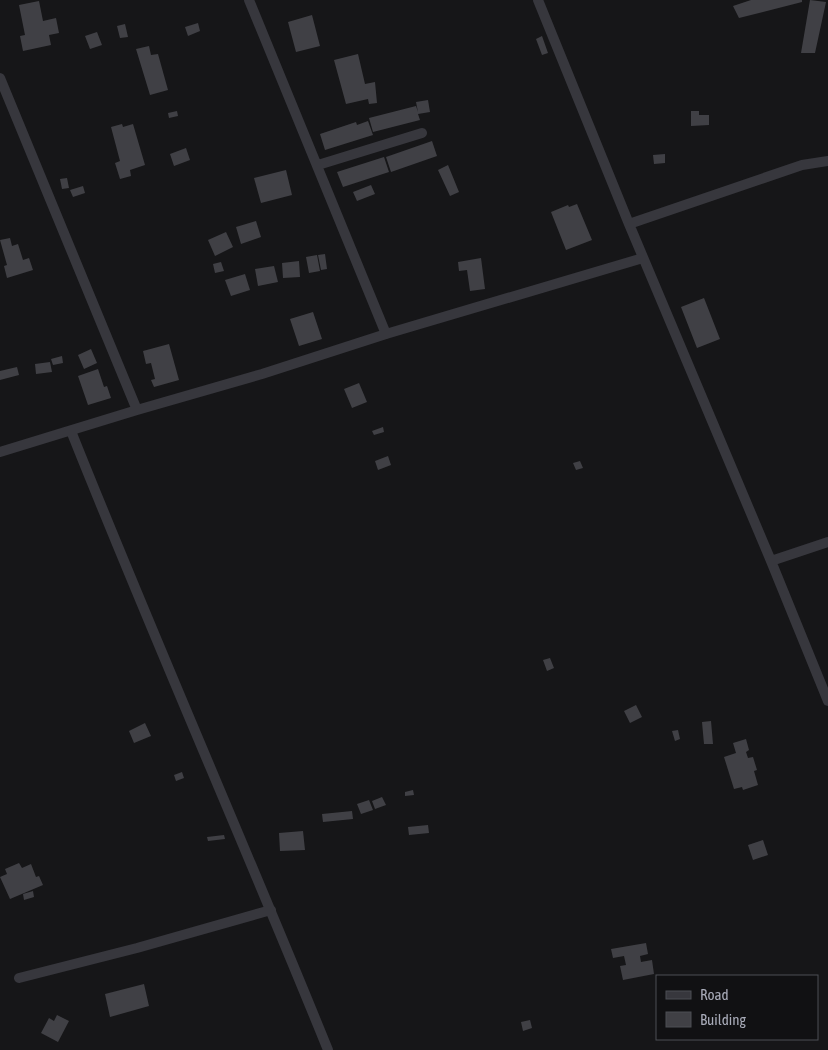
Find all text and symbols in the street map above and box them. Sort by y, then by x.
legend [656,975,818,1040]
text: Road [700,986,729,1003]
text: Building [700,1011,746,1028]

